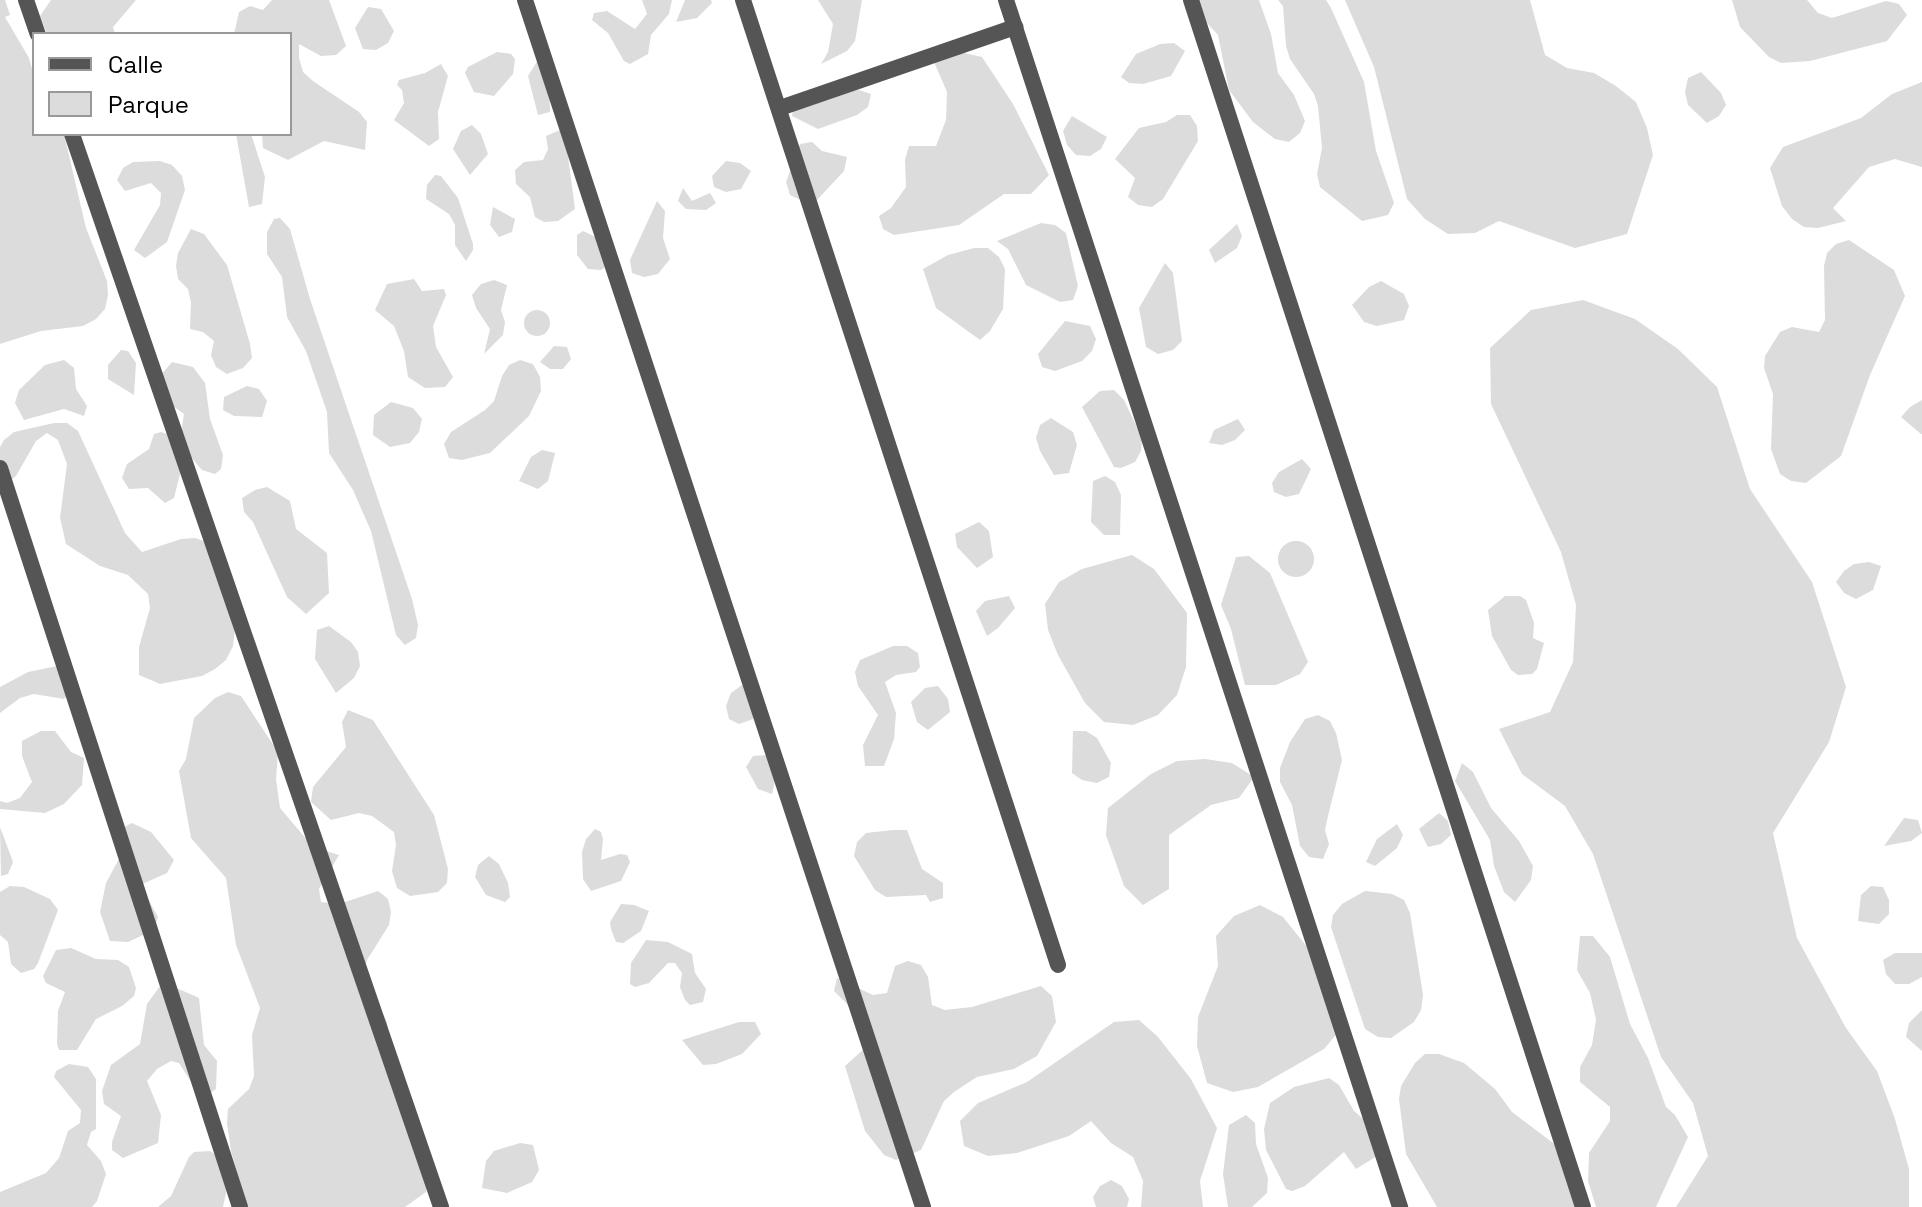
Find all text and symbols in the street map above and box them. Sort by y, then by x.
legend [32,32,292,136]
text: Calle [108,49,163,80]
text: Parque [108,89,189,120]

